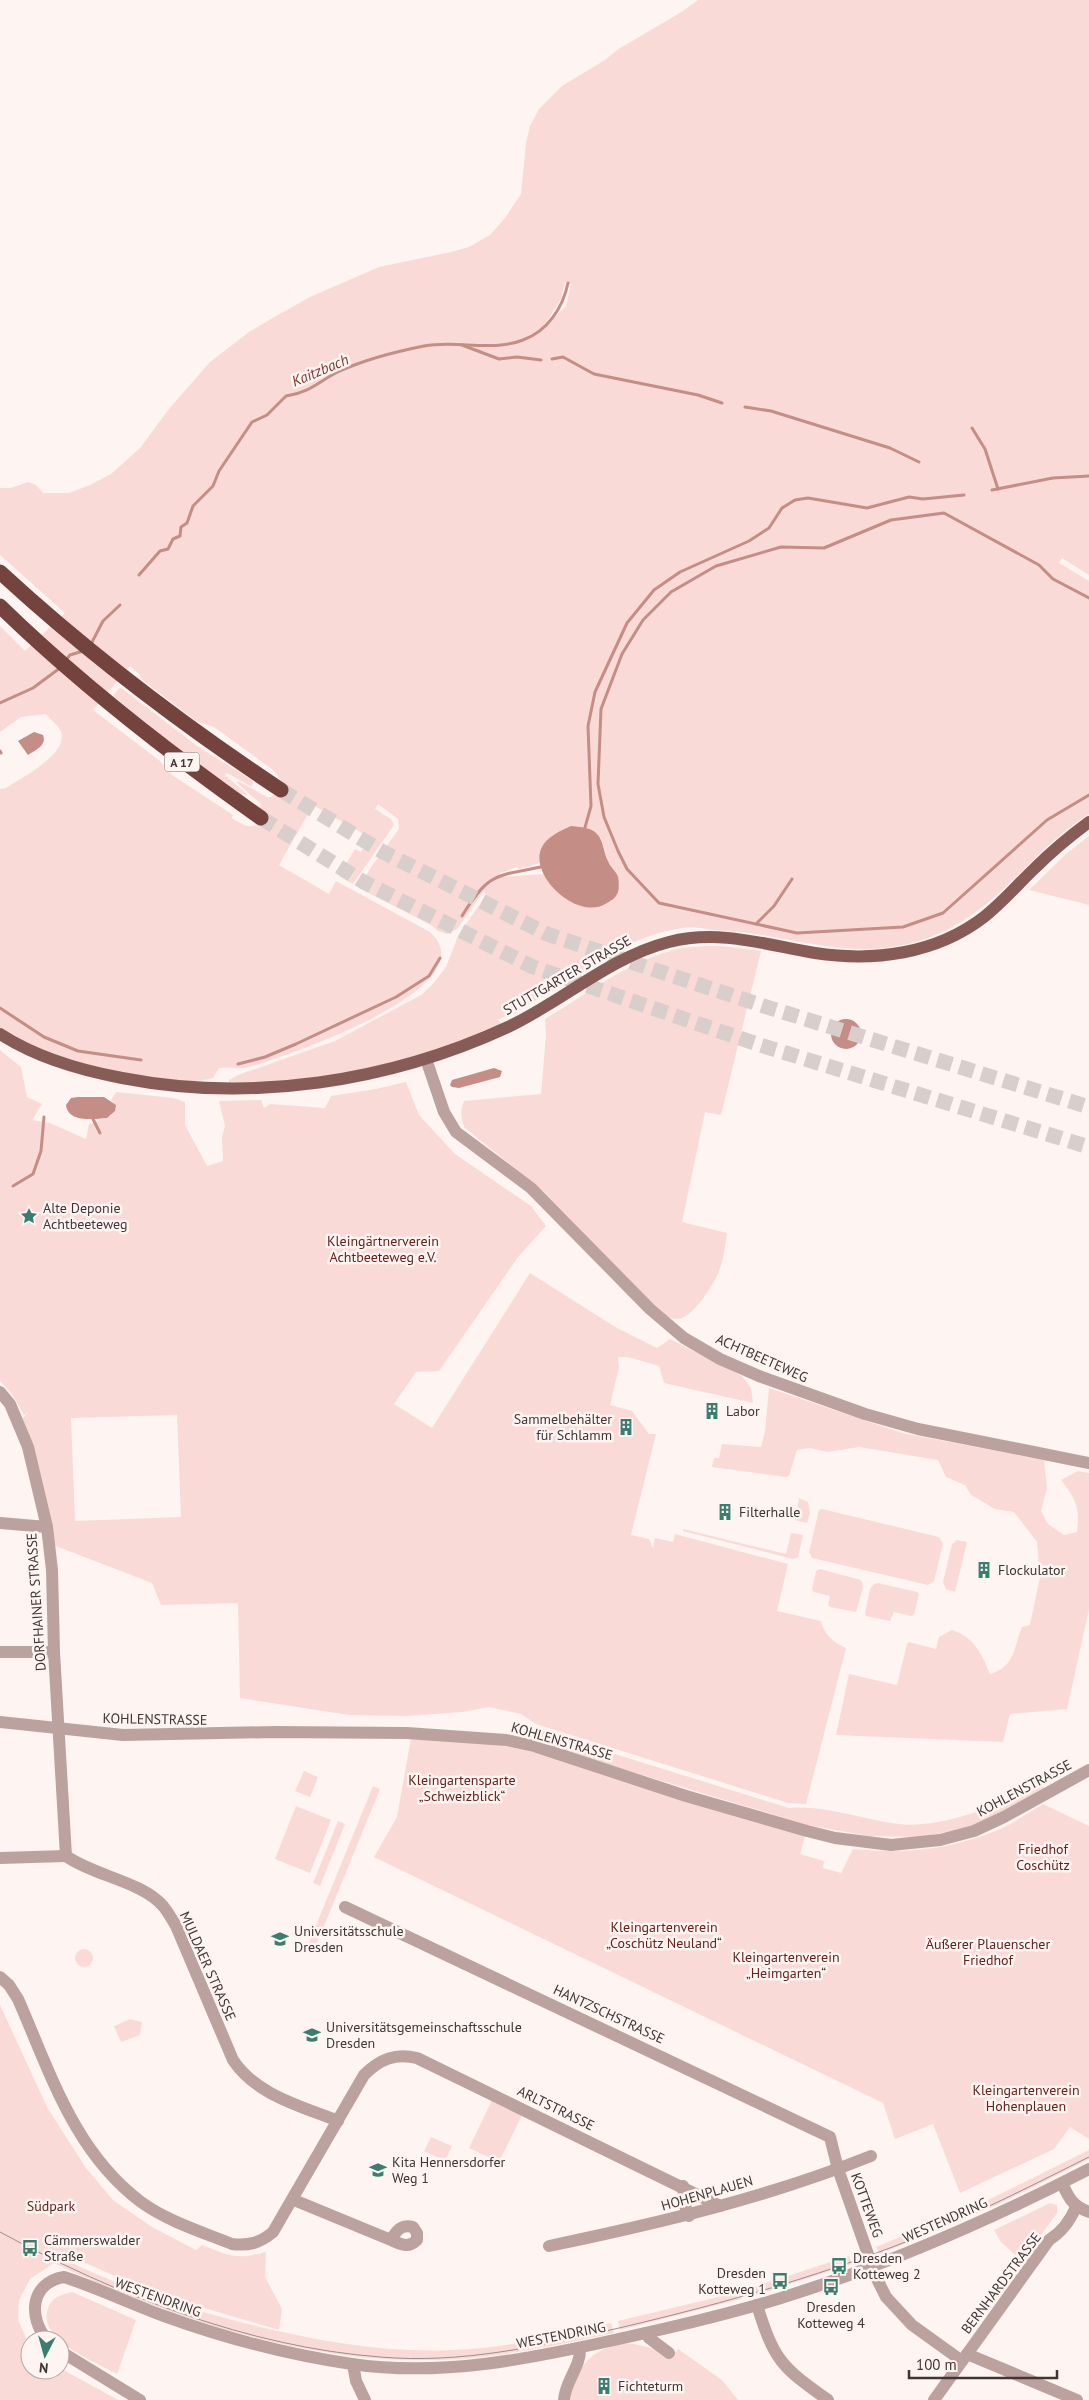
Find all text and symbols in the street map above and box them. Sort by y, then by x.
water label: Kaitzbach [289,350,351,390]
road number: A 17 [164,752,200,772]
street label: STUTTGARTER STRASSE [500,931,634,1019]
place label: Alte Deponie Achtbeeteweg [43,1199,128,1233]
place icon: Alte Deponie Achtbeeteweg [19,1206,39,1226]
park label: Kleingärtnerverein Achtbeeteweg e.V. [327,1232,439,1266]
street label: ACHTBEETEWEG [713,1330,811,1386]
building icon: Labor [702,1401,722,1421]
place label: Labor [726,1402,760,1420]
place label: Sammelbehälter für Schlamm [514,1410,612,1444]
building icon: Sammelbehälter für Schlamm [616,1417,636,1437]
building icon: Filterhalle [715,1502,735,1522]
place label: Filterhalle [739,1503,800,1521]
street label: DORFHAINER STRASSE [22,1532,50,1672]
building icon: Flockulator [974,1560,994,1580]
place label: Flockulator [998,1561,1066,1579]
street label: KOHLENSTRASSE [102,1709,208,1729]
street label: KOHLENSTRASSE [509,1718,615,1764]
street label: KOHLENSTRASSE [974,1755,1074,1821]
park label: Kleingartensparte „Schweizblick“ [408,1771,516,1805]
park label: Friedhof Coschütz [1016,1840,1070,1874]
street label: MULDAER STRASSE [176,1909,240,2023]
park label: Kleingartenverein „Coschütz Neuland“ [606,1918,722,1952]
place label: Universitätsschule Dresden [294,1922,404,1956]
school or university icon: Universitätsschule Dresden [270,1929,290,1949]
park label: Äußerer Plauenscher Friedhof [926,1935,1050,1969]
park label: Kleingartenverein „Heimgarten“ [732,1948,840,1982]
street label: HANTZSCHSTRASSE [551,1980,667,2048]
place label: Universitätsgemeinschaftsschule Dresden [326,2018,522,2052]
school or university icon: Universitätsgemeinschaftsschule Dresden [302,2025,322,2045]
park label: Kleingartenverein Hohenplauen [972,2081,1080,2115]
street label: ARLTSTRASSE [515,2082,597,2134]
place label: Kita Hennersdorfer Weg 1 [392,2153,506,2187]
school or university icon: Kita Hennersdorfer Weg 1 [368,2160,388,2180]
street label: KOTTEWEG [847,2170,887,2240]
street label: HOHENPLAUEN [659,2171,755,2215]
street label: WESTENDRING [900,2193,990,2247]
park label: Südpark [27,2197,76,2215]
street label: BERNHARDSTRASSE [957,2229,1045,2337]
place label: Cämmerswalder Straße [44,2231,140,2265]
bus stop icon: Cämmerswalder Straße [20,2238,40,2258]
place label: Dresden Kotteweg 2 [853,2249,921,2283]
bus stop icon: Dresden Kotteweg 2 [829,2256,849,2276]
place label: Dresden Kotteweg 1 [698,2264,766,2298]
bus stop icon: Dresden Kotteweg 1 [770,2271,790,2291]
street label: WESTENDRING [112,2273,204,2321]
bus stop icon: Dresden Kotteweg 4 [821,2277,841,2297]
place label: Dresden Kotteweg 4 [797,2298,865,2332]
street label: WESTENDRING [515,2318,607,2352]
north arrow [20,2330,70,2380]
scale bar [909,2348,1056,2380]
text: 100 m [916,2355,957,2374]
text: N [38,2358,49,2377]
building icon: Fichteturm [594,2376,614,2396]
place label: Fichteturm [618,2377,683,2395]

